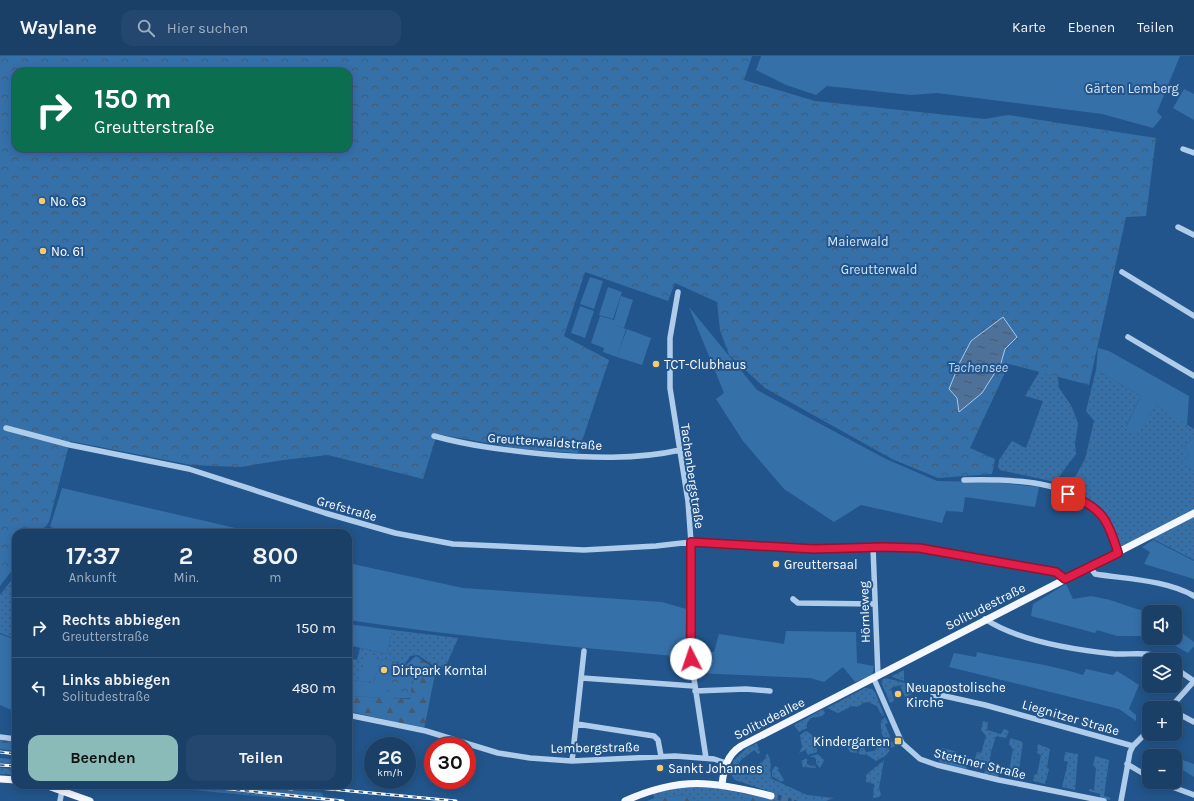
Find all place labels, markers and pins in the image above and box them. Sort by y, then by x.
place label: No. 63 [50,194,87,209]
marker: No. 63 [37,196,47,206]
place label: No. 61 [51,244,84,259]
marker: No. 61 [38,246,48,256]
place label: TCT-Clubhaus [664,357,747,372]
marker: TCT-Clubhaus [651,359,661,369]
pin [1051,477,1085,511]
place label: Greuttersaal [784,557,858,572]
marker: Greuttersaal [771,559,781,569]
place label: Dirtpark Korntal [392,663,487,678]
marker: Dirtpark Korntal [379,665,389,675]
place label: Neuapostolische Kirche [906,680,1006,710]
marker: Neuapostolische Kirche [893,689,903,699]
place label: Kindergarten [813,734,890,749]
marker: Kindergarten [893,736,903,746]
place label: Sankt Johannes [668,761,763,776]
marker: Sankt Johannes [655,763,665,773]

